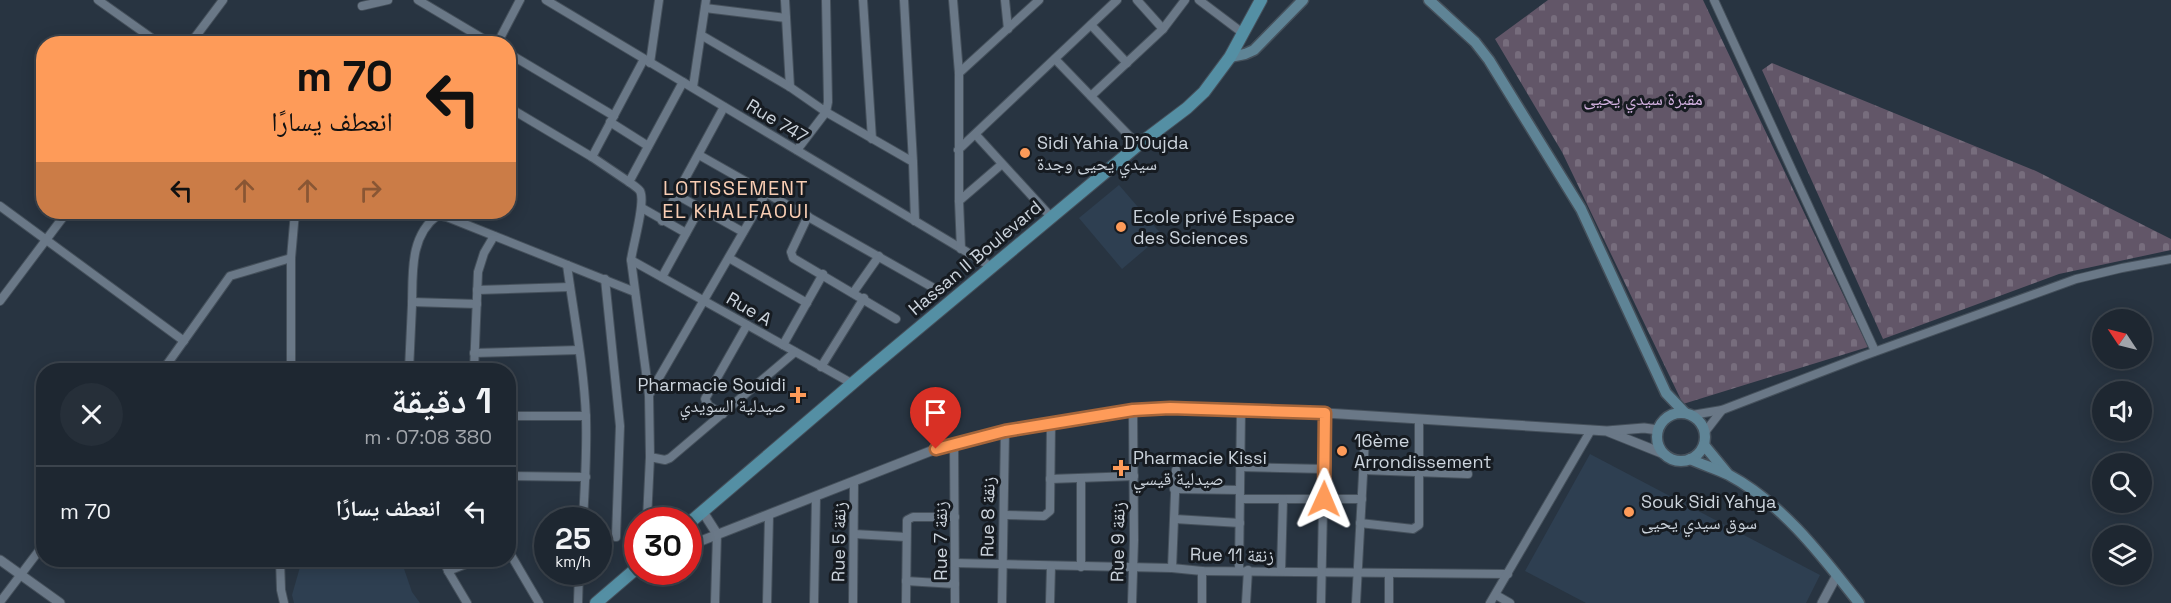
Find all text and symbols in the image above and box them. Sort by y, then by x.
text: 70 m [296,50,393,103]
icon: left [414,60,492,138]
park label: مقبرة سيدي يحيى [1583,87,1703,114]
street label: Rue 747 [742,93,812,148]
text: انعطف يسارًا [271,104,393,139]
place label: Sidi Yahia D'Oujda سيدي يحيى وجدة [1037,131,1189,179]
marker: Sidi Yahia D'Oujda سيدي يحيى وجدة [1018,146,1032,160]
icon: left [165,174,198,207]
icon: ahead [228,174,261,207]
icon: ahead [291,174,324,207]
icon: right [354,174,387,207]
district label: LOTISSEMENT EL KHALFAOUI [662,175,810,224]
street label: Hassan II Boulevard [903,195,1046,320]
place label: Ecole privé Espace des Sciences [1133,205,1295,249]
marker: Ecole privé Espace des Sciences [1114,220,1128,234]
street label: Rue A [722,286,776,331]
north arrow [2092,309,2152,369]
map controls [2092,309,2152,585]
place label: Pharmacie Souidi صيدلية السويدي [637,373,786,421]
text: 1 دقيقة [391,378,492,424]
button: sound [2092,381,2152,441]
button: close [60,383,123,446]
pin [910,387,961,449]
marker: Pharmacie Souidi صيدلية السويدي [791,388,805,402]
icon: arrive [919,396,952,429]
text: 380 m · 07:08 [364,424,492,450]
place label: 16ème Arrondissement [1354,429,1492,473]
marker: 16ème Arrondissement [1335,444,1349,458]
place label: Pharmacie Kissi صيدلية قيسي [1133,446,1267,494]
button: search [2092,453,2152,513]
marker: Pharmacie Kissi صيدلية قيسي [1114,461,1128,475]
position arrow [1292,467,1356,531]
street label: Rue 8 زنقة [975,476,1000,557]
place label: Souk Sidi Yahya سوق سيدي يحيى [1641,490,1776,538]
text: انعطف يسارًا [336,494,441,522]
icon: left [459,495,492,528]
text: 70 m [60,497,111,525]
street label: Rue 7 زنقة [929,501,952,581]
street label: Rue 5 زنقة [826,502,851,582]
street label: Rue 9 زنقة [1105,502,1130,582]
marker: Souk Sidi Yahya سوق سيدي يحيى [1622,505,1636,519]
speed limit sign: 30 [624,507,702,585]
text: 25 [555,519,591,558]
button: layers [2092,525,2152,585]
street label: Rue 11 زنقة [1190,542,1274,567]
text: km/h [555,552,591,571]

